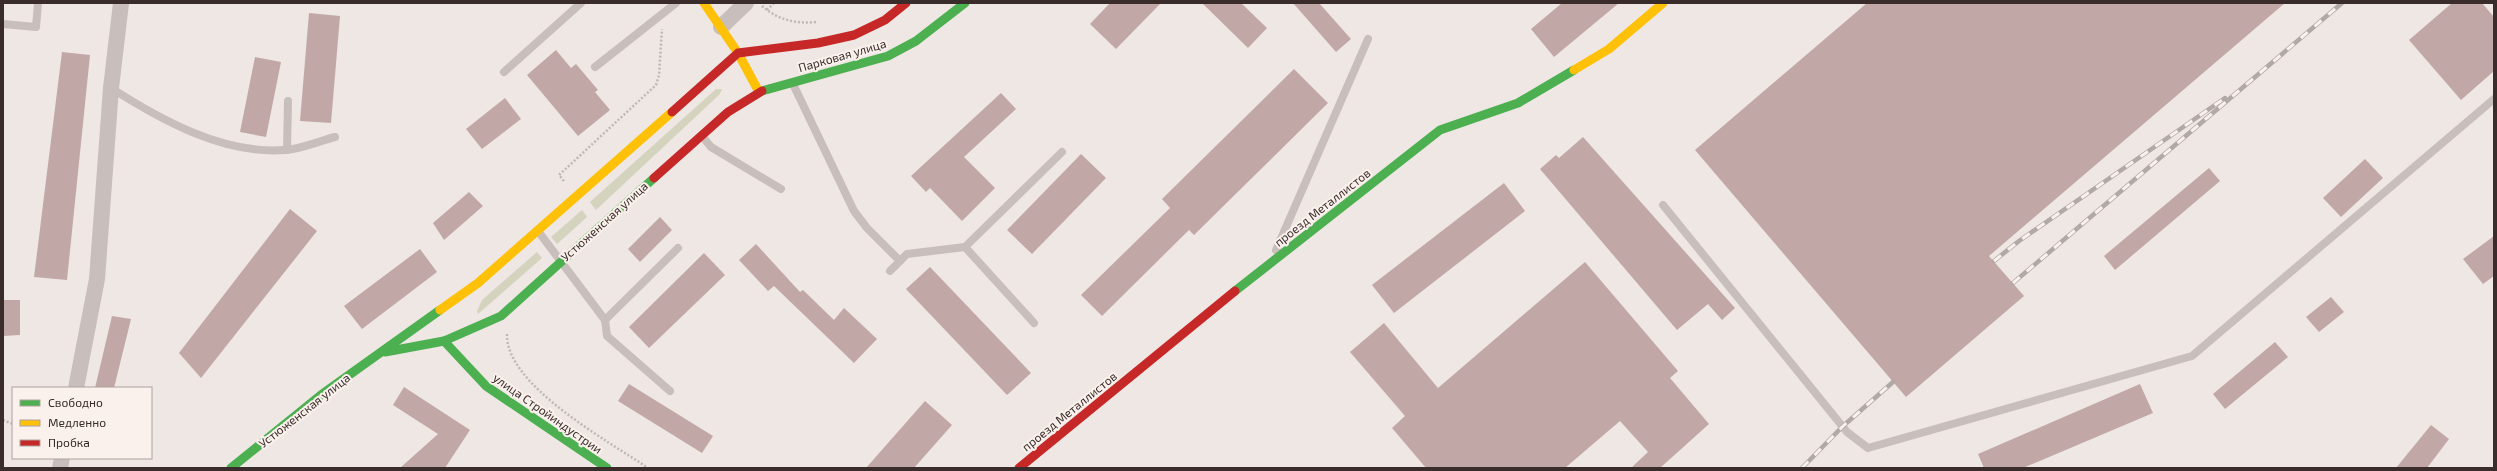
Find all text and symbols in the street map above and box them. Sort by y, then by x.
street label: Парковая улица [796,36,888,75]
street label: проезд Металлистов [1271,165,1373,249]
street label: Устюженская улица [558,178,651,264]
street label: проезд Металлистов [1019,368,1119,454]
street label: Устюженская улица [256,370,353,451]
street label: улица Стройиндустрии [490,370,605,457]
legend [12,387,152,459]
text: Свободно [48,395,103,409]
text: Медленно [48,415,106,429]
text: Пробка [48,435,90,449]

